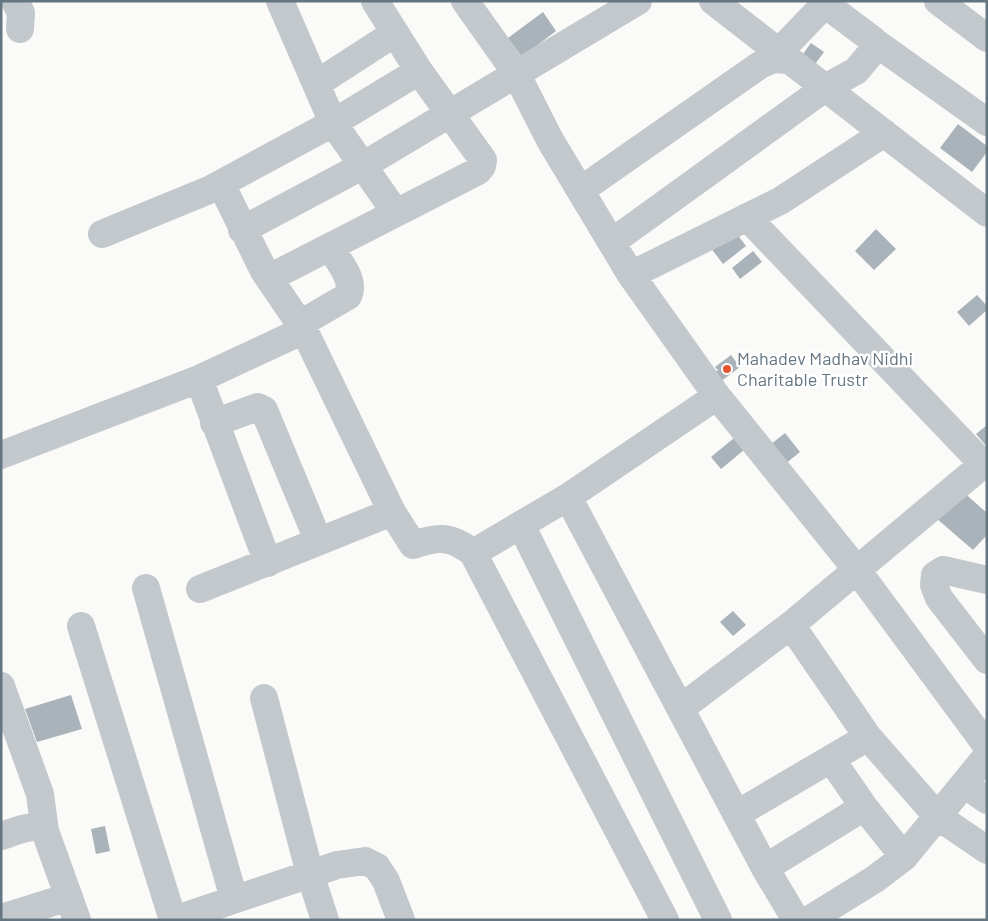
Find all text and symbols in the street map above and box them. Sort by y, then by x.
place label: Mahadev Madhav Nidhi Charitable Trustr [737,347,913,390]
marker: Mahadev Madhav Nidhi Charitable Trustr [721,363,733,375]

